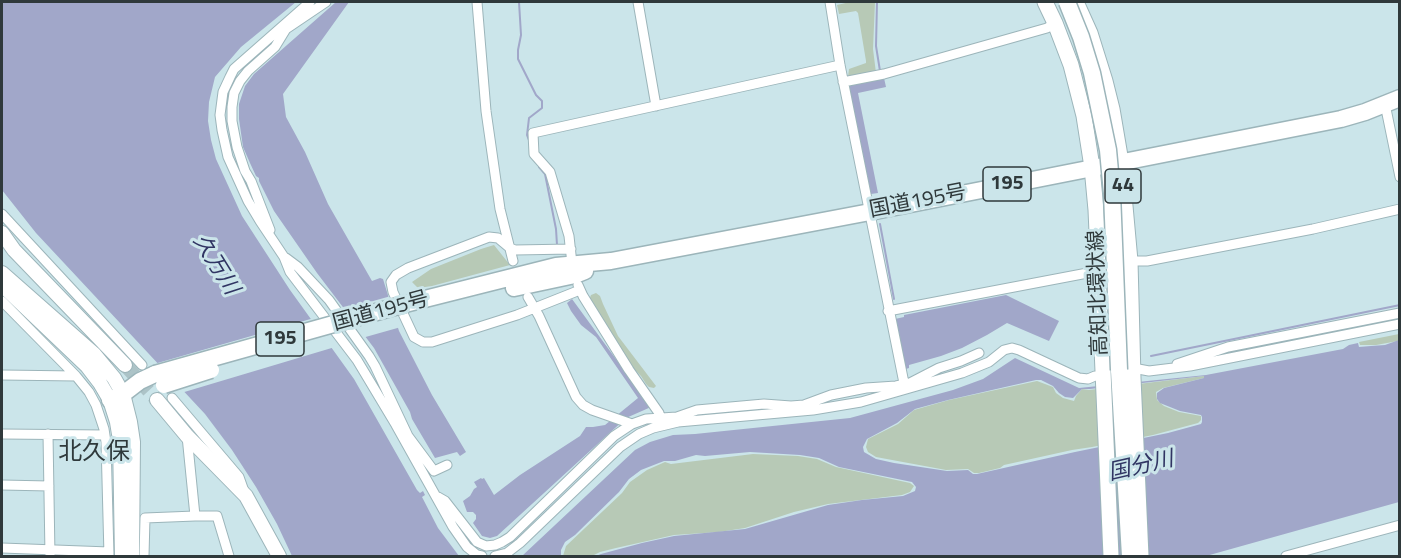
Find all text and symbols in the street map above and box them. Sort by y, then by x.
road number: 195 [983,167,1031,201]
road number: 44 [1105,169,1141,203]
street label: 国道195号 [867,180,969,224]
water label: 久万川 [186,230,244,300]
street label: 高知北環状線 [1084,230,1114,356]
street label: 国道195号 [330,287,432,337]
road number: 195 [256,322,304,356]
district label: 北久保 [58,439,130,467]
water label: 国分川 [1106,447,1176,487]

